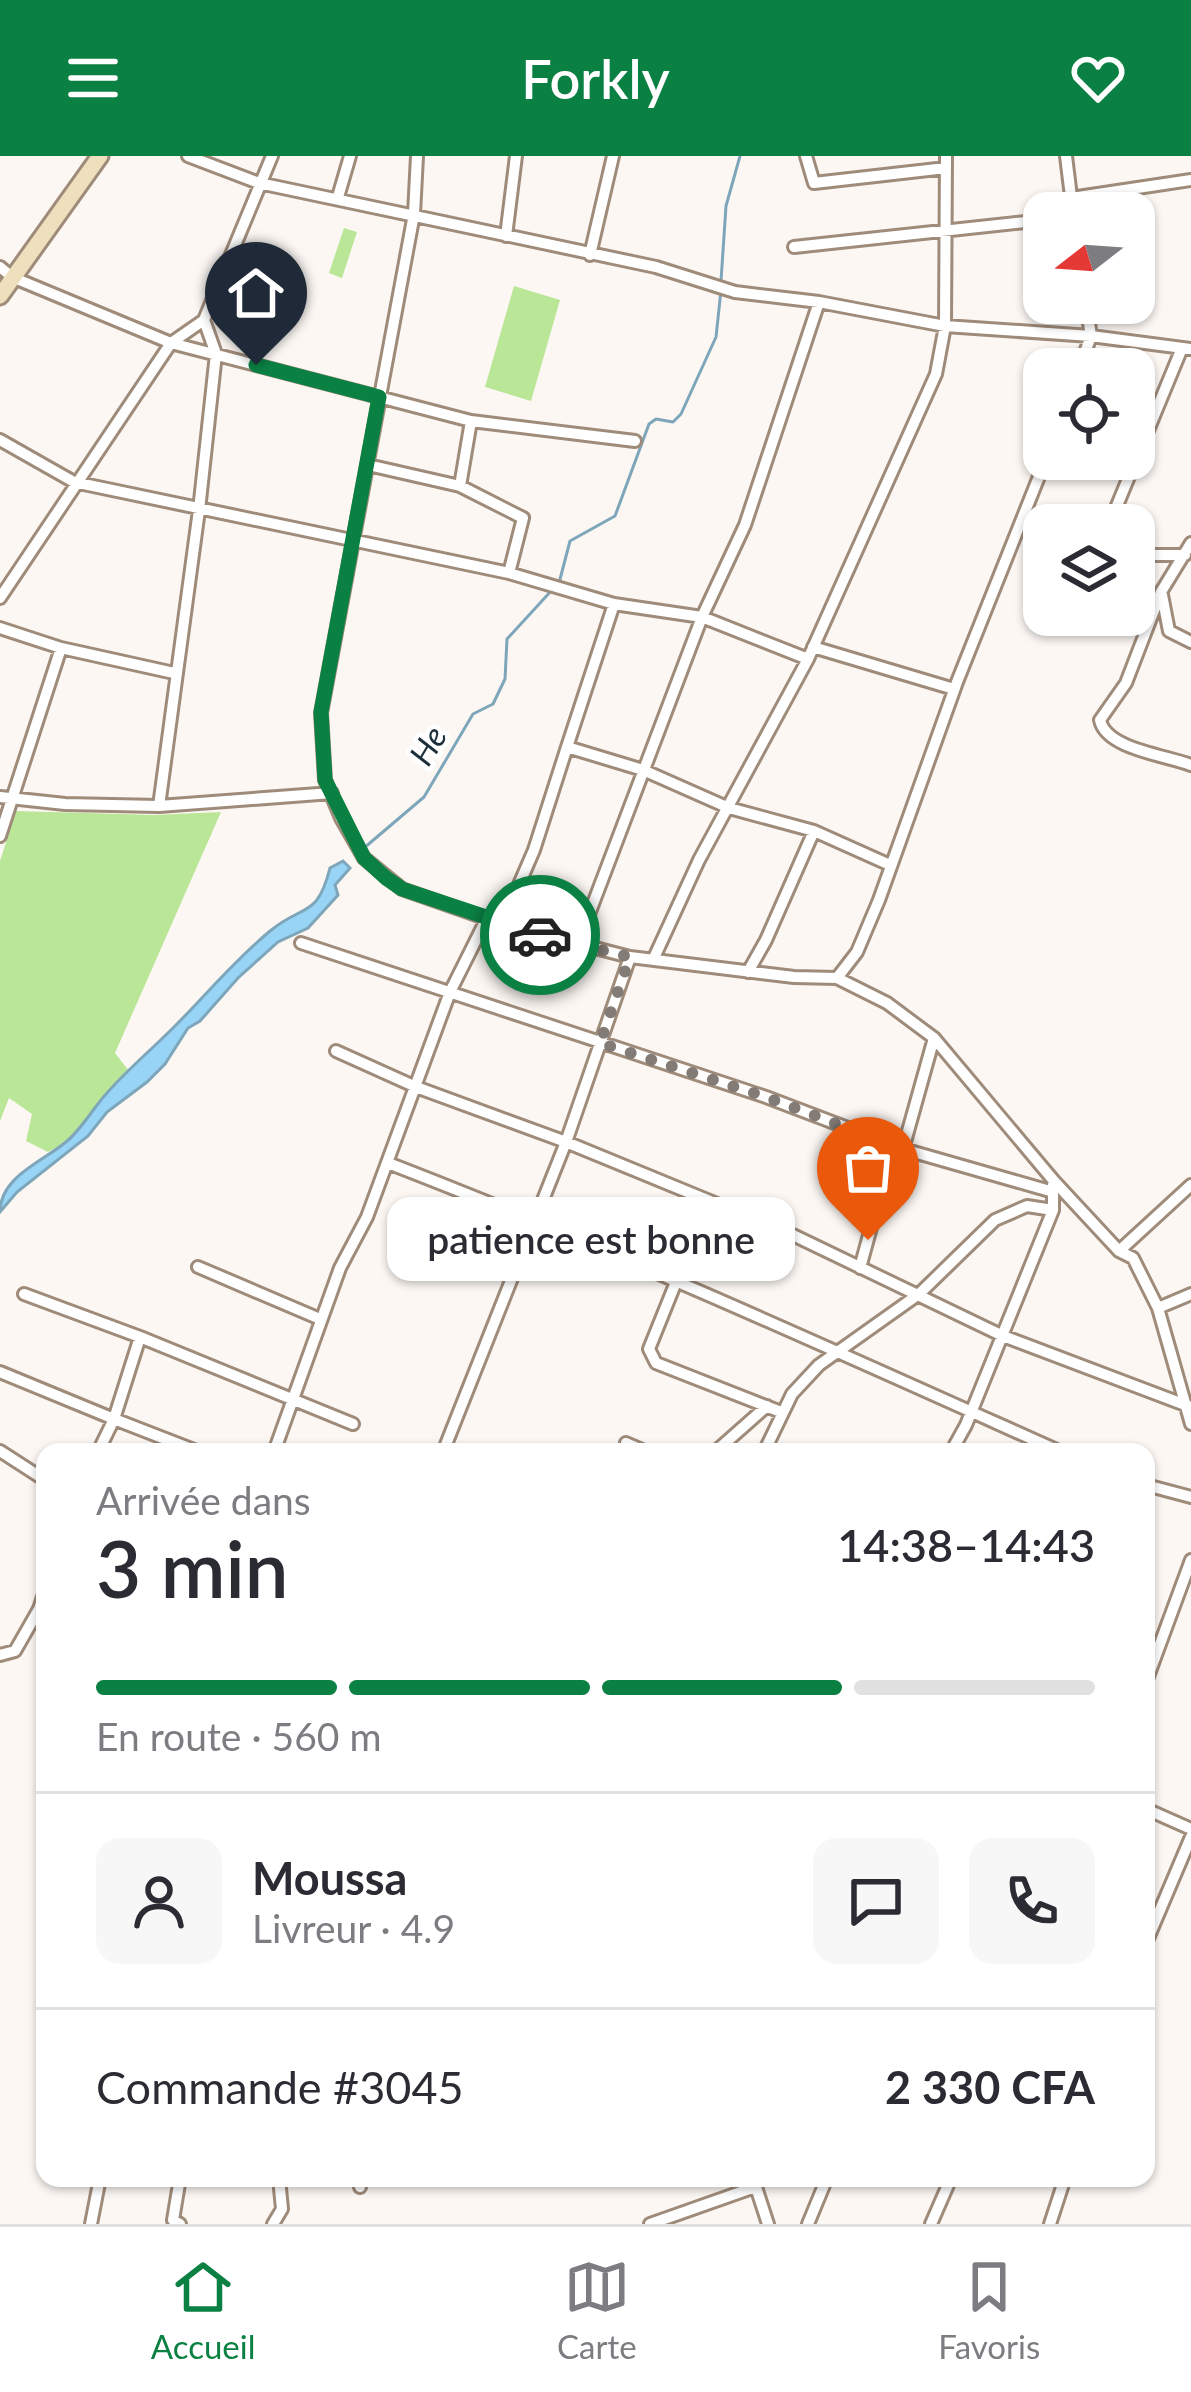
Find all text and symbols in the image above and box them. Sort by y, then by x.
icon: menu [60,45,126,111]
icon: heart [1065,45,1131,111]
text: Forkly [521,46,670,111]
north arrow [1023,192,1155,324]
map controls [1023,192,1155,636]
pin [205,242,307,365]
icon: home [223,260,289,326]
button: locate [1023,348,1155,480]
button: layers [1023,504,1155,636]
water label: He [400,718,454,772]
courier [480,875,600,995]
icon: car [507,902,573,968]
pin [817,1117,919,1240]
icon: bag [835,1135,901,1201]
callout: patience est bonne [388,1198,796,1282]
text: patience est bonne [427,1216,755,1262]
text: Arrivée dans [96,1477,311,1523]
text: 14:38–14:43 [837,1518,1095,1572]
text: 3 min [96,1521,289,1615]
text: En route · 560 m [96,1713,381,1759]
button: person [96,1838,222,1964]
button: chat [813,1838,939,1964]
button: phone [969,1838,1095,1964]
text: Moussa [252,1851,407,1905]
text: Livreur · 4.9 [252,1905,455,1951]
text: Commande #3045 [96,2060,464,2114]
text: 2 330 CFA [885,2060,1095,2114]
tab: Accueil [151,2254,255,2366]
tab: Carte [557,2254,637,2366]
tab: Favoris [938,2254,1040,2366]

